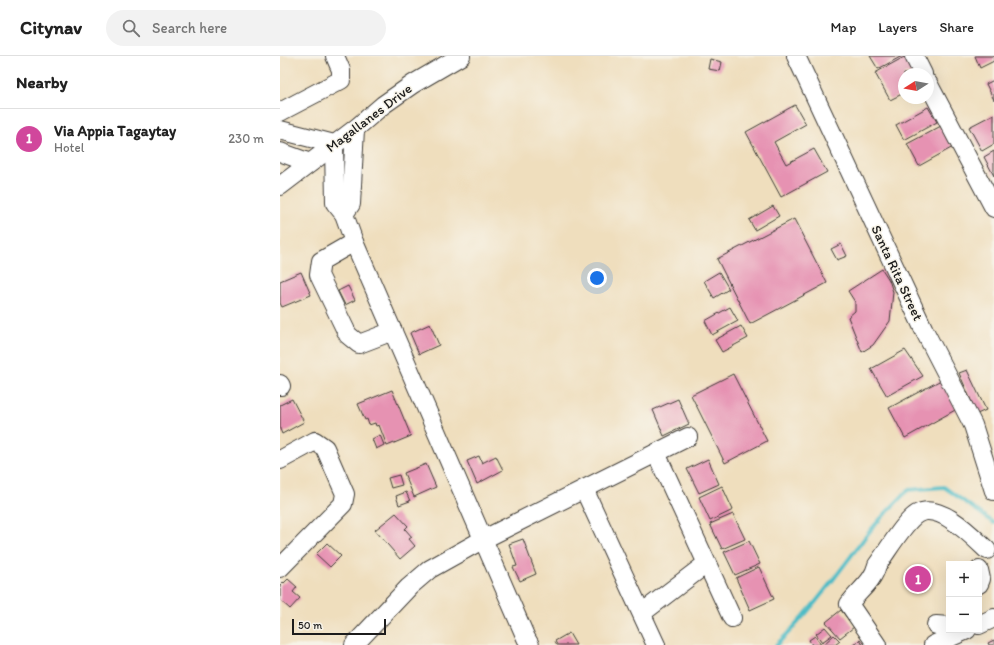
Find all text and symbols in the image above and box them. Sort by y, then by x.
search box [106,10,386,46]
text: Citynav [20,16,82,39]
icon: search [120,17,142,39]
text: Search here [152,19,227,37]
text: Map [831,19,856,36]
text: Layers [878,19,917,36]
text: Share [939,19,974,36]
north arrow [898,68,934,104]
text: Nearby [16,72,68,92]
street label: Magallanes Drive [323,80,416,156]
text: Via Appia Tagaytay [54,122,176,140]
text: 1 [26,131,32,146]
text: 230 m [228,131,264,146]
text: Hotel [54,140,84,155]
street label: Santa Rita Street [867,223,927,323]
your location [587,268,607,288]
map controls [946,561,982,633]
button: + [946,561,982,597]
pin: 1 [905,564,931,594]
button: − [946,597,982,633]
scale bar [292,617,386,636]
text: 50 m [298,619,322,632]

